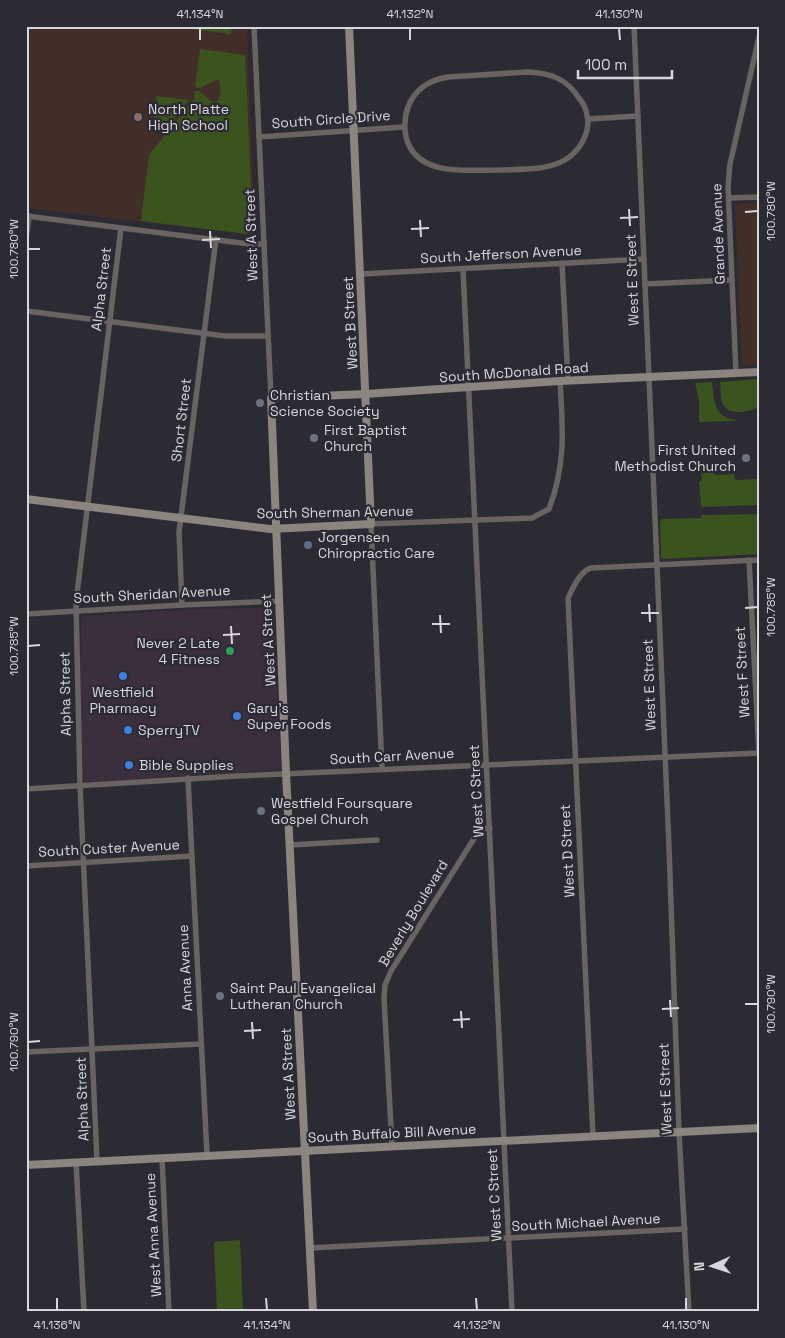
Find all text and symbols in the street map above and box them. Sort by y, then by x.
text: 41.134°N [176,6,224,22]
text: 41.132°N [387,6,433,22]
text: 41.130°N [595,6,643,22]
scale bar [578,48,671,80]
text: 100 m [585,55,627,74]
place label: North Platte High School [148,100,229,134]
street label: South Circle Drive [271,106,391,132]
marker: North Platte High School [132,111,144,123]
text: 100.780°W [763,181,779,241]
street label: Grande Avenue [707,183,729,285]
street label: West A Street [240,188,262,282]
text: 100.780°W [6,219,22,279]
street label: West E Street [621,234,643,326]
street label: South Jefferson Avenue [420,241,582,267]
street label: Alpha Street [87,246,115,332]
street label: West B Street [339,276,361,370]
street label: South McDonald Road [439,358,589,386]
street label: Short Street [167,377,195,463]
place label: Christian Science Society [270,386,380,420]
marker: Christian Science Society [254,397,266,409]
place label: First Baptist Church [324,421,407,455]
marker: First Baptist Church [308,432,320,444]
place label: First United Methodist Church [614,441,736,475]
marker: First United Methodist Church [740,452,752,464]
street label: South Sherman Avenue [257,502,413,522]
place label: Jorgensen Chiropractic Care [318,528,435,562]
marker: Jorgensen Chiropractic Care [302,539,314,551]
text: 100.785°W [763,577,779,637]
street label: South Sheridan Avenue [73,581,231,607]
street label: West A Street [257,593,279,687]
text: 100.785°W [6,616,22,676]
street label: West F Street [731,626,753,718]
place label: Never 2 Late 4 Fitness [137,634,220,668]
street label: West E Street [638,639,660,731]
marker: Never 2 Late 4 Fitness [224,645,236,657]
street label: Alpha Street [55,652,75,736]
marker: Westfield Pharmacy [117,670,129,682]
place label: Westfield Pharmacy [89,683,157,717]
place label: Gary's Super Foods [247,699,332,733]
marker: Gary's Super Foods [231,710,243,722]
place label: SperryTV [138,721,200,739]
marker: SperryTV [122,724,134,736]
street label: South Carr Avenue [329,744,455,768]
street label: West C Street [465,744,487,838]
place label: Bible Supplies [139,756,234,774]
marker: Bible Supplies [123,759,135,771]
place label: Westfield Foursquare Gospel Church [271,794,413,828]
street label: West D Street [556,804,578,898]
marker: Westfield Foursquare Gospel Church [255,805,267,817]
street label: South Custer Avenue [38,835,180,861]
street label: Beverly Boulevard [374,856,452,970]
street label: Anna Avenue [174,924,196,1012]
text: 100.790°W [763,974,779,1034]
place label: Saint Paul Evangelical Lutheran Church [230,979,376,1013]
marker: Saint Paul Evangelical Lutheran Church [214,990,226,1002]
text: 100.790°W [6,1012,22,1072]
street label: West A Street [277,1027,299,1121]
street label: West E Street [654,1043,676,1135]
street label: Alpha Street [72,1057,92,1141]
street label: South Buffalo Bill Avenue [307,1120,477,1146]
street label: West C Street [483,1148,505,1242]
street label: West Anna Avenue [141,1172,165,1298]
street label: South Michael Avenue [511,1209,661,1235]
north arrow [688,1240,738,1290]
text: N [690,1262,708,1272]
text: 41.136°N [34,1317,80,1333]
text: 41.134°N [243,1317,291,1333]
text: 41.132°N [454,1317,500,1333]
text: 41.130°N [662,1317,710,1333]

